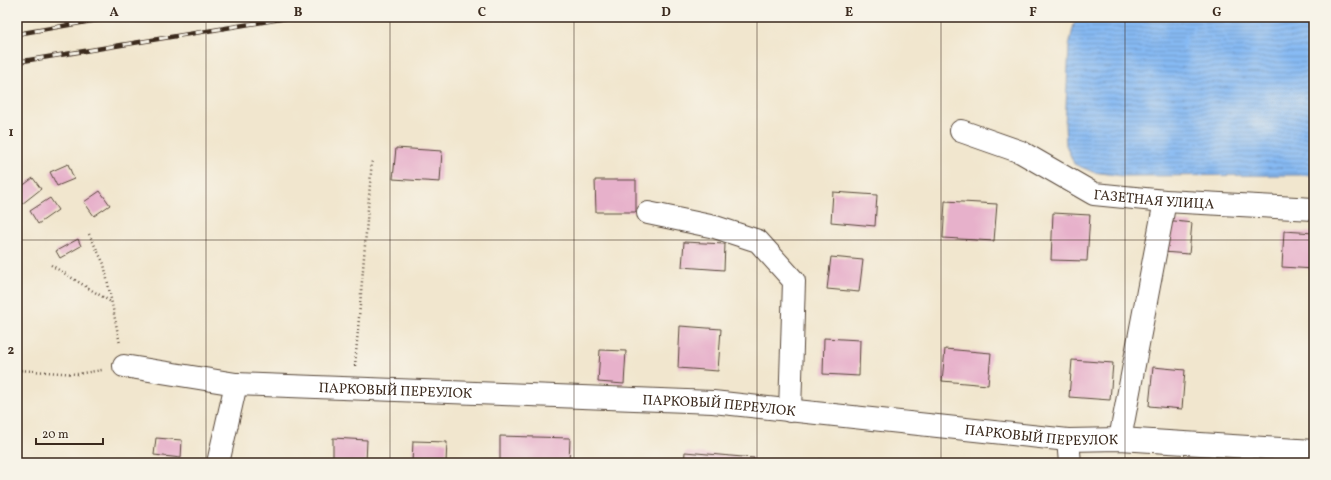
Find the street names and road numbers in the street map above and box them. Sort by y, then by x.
street label: ГАЗЕТНАЯ УЛИЦА [1093,186,1215,215]
street label: ПАРКОВЫЙ ПЕРЕУЛОК [318,379,473,404]
street label: ПАРКОВЫЙ ПЕРЕУЛОК [642,391,797,422]
street label: ПАРКОВЫЙ ПЕРЕУЛОК [964,421,1119,451]

